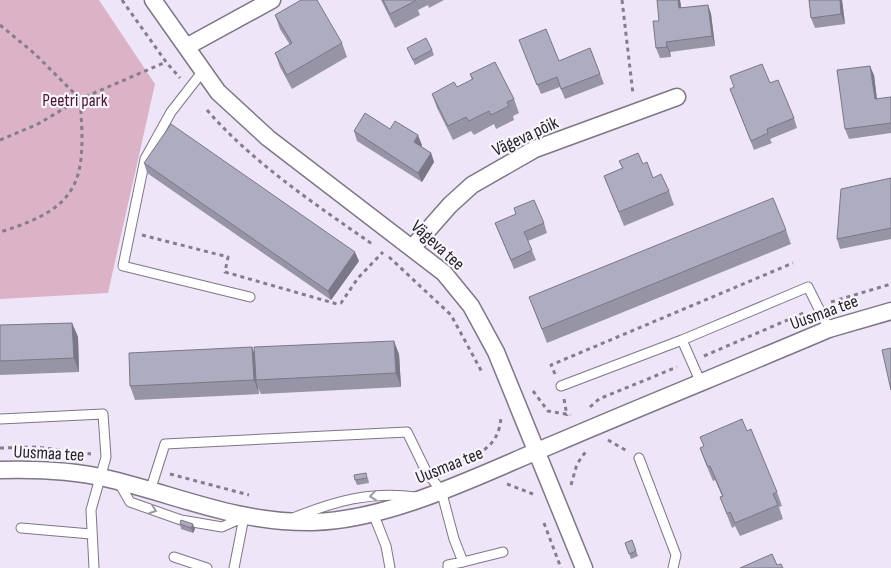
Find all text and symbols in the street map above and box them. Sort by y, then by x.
park label: Peetri park [42,90,108,111]
street label: Vägeva põik [489,112,562,161]
street label: Vägeva tee [407,216,469,275]
street label: Uusmaa tee [787,290,861,334]
street label: Uusmaa tee [13,441,85,466]
street label: Uusmaa tee [412,442,486,488]
one-way arrow [369,490,377,500]
one-way arrow [149,505,157,515]

